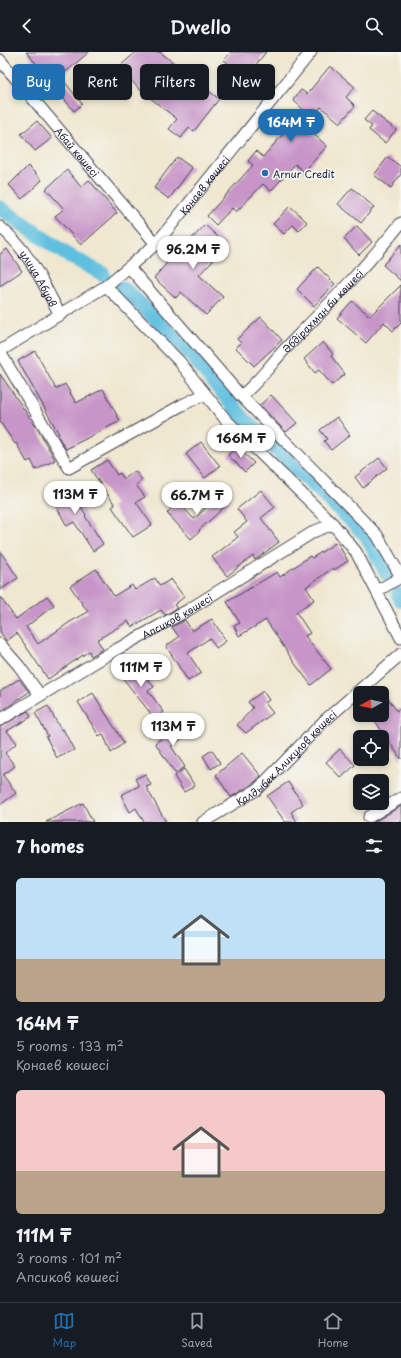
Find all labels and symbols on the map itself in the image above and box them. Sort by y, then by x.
pin: 164M ₸ [258,109,324,143]
street label: Абай көшесі [52,123,103,180]
street label: Қонаев көшесі [176,152,232,217]
place label: Arnur Credit [273,166,335,181]
marker: Arnur Credit [260,168,270,178]
pin: 96.2M ₸ [156,236,230,270]
street label: улица Абуов [17,247,62,309]
street label: Әбдірахман би көшесі [278,265,366,356]
pin: 166M ₸ [208,425,274,459]
pin: 113M ₸ [42,481,108,515]
pin: 66.7M ₸ [160,482,234,516]
street label: Апсиков көшесі [138,589,215,642]
pin: 111M ₸ [108,654,174,688]
north arrow [353,686,389,722]
street label: Қалдыбек Аликулов көшесі [233,706,339,808]
pin: 113M ₸ [140,713,206,747]

